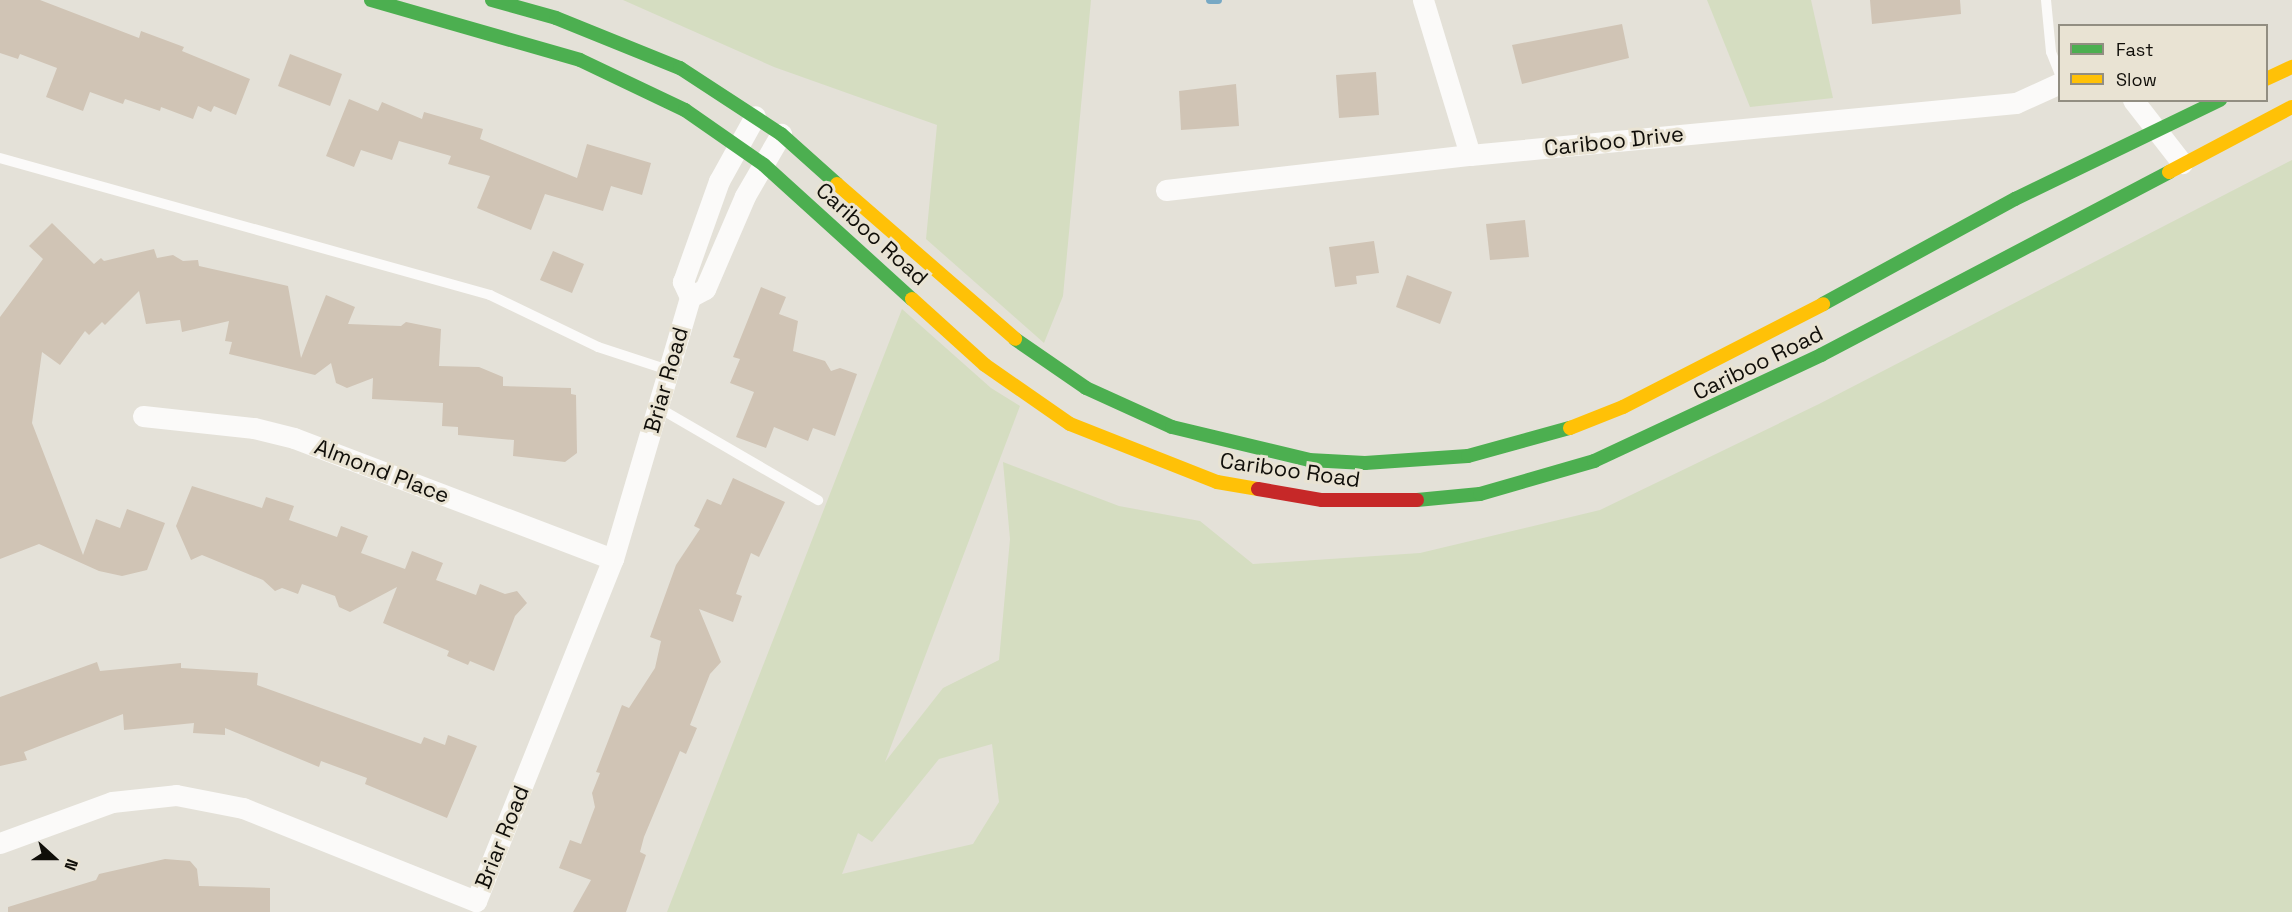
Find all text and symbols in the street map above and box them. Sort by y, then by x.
legend [2058,24,2268,102]
text: Fast [2116,38,2153,61]
text: Slow [2116,68,2157,91]
street label: Cariboo Drive [1543,121,1685,161]
street label: Cariboo Road [811,177,933,291]
street label: Cariboo Road [1689,320,1827,406]
street label: Briar Road [638,324,694,436]
street label: Almond Place [311,433,453,509]
street label: Cariboo Road [1218,447,1362,493]
street label: Briar Road [469,782,535,892]
north arrow [24,828,84,888]
text: N [60,856,83,873]

